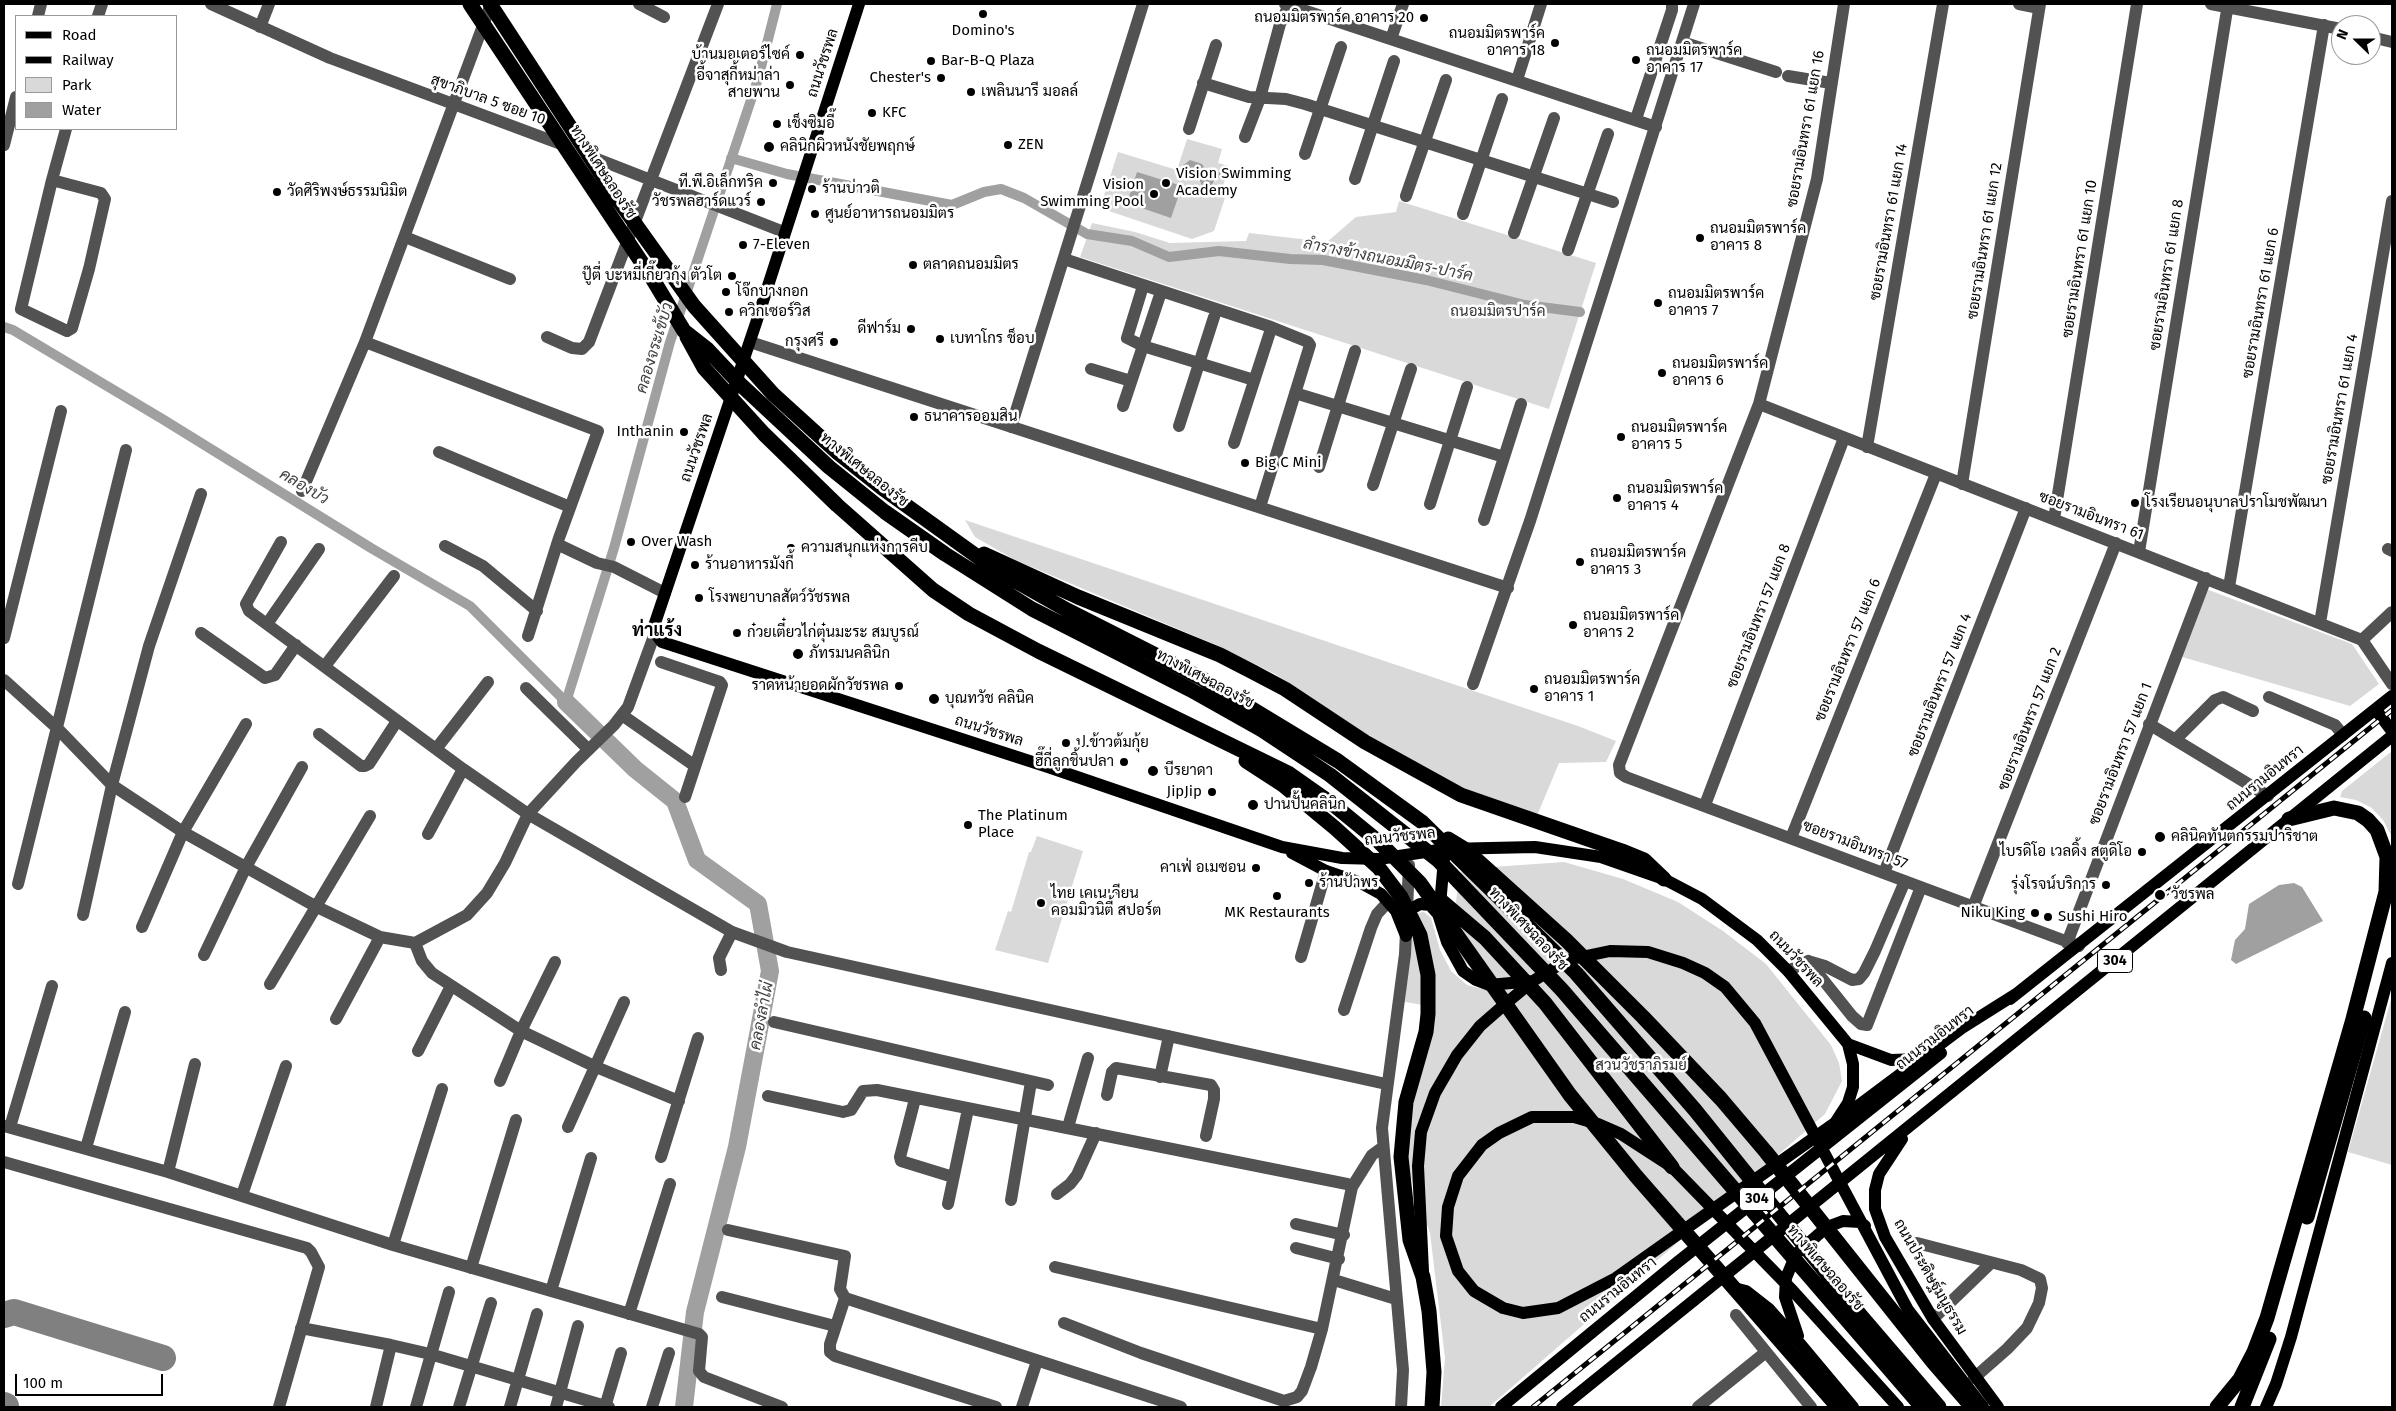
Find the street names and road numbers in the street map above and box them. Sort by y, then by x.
street label: ถนนวัชรพล [803,26,843,100]
street label: ซอยรามอินทรา 61 แยก 16 [1783,49,1829,209]
street label: สุขาภิบาล 5 ซอย 10 [428,71,548,129]
street label: ทางพิเศษฉลองรัช [566,122,640,222]
street label: ซอยรามอินทรา 61 แยก 14 [1866,142,1912,302]
street label: ซอยรามอินทรา 61 แยก 12 [1964,161,2006,321]
street label: ซอยรามอินทรา 61 แยก 10 [2059,179,2101,339]
street label: ซอยรามอินทรา 61 แยก 8 [2146,198,2188,352]
street label: ซอยรามอินทรา 61 แยก 6 [2239,226,2283,380]
street label: ซอยรามอินทรา 61 แยก 4 [2318,332,2362,486]
street label: ถนนวัชรพล [677,411,717,485]
street label: ทางพิเศษฉลองรัช [816,429,912,511]
street label: ซอยรามอินทรา 61 [2036,488,2146,544]
street label: ซอยรามอินทรา 57 แยก 8 [1723,541,1795,691]
street label: ซอยรามอินทรา 57 แยก 6 [1811,576,1885,724]
street label: ซอยรามอินทรา 57 แยก 4 [1904,610,1976,760]
street label: ซอยรามอินทรา 57 แยก 2 [1994,645,2066,793]
street label: ทางพิเศษฉลองรัช [1153,646,1257,712]
street label: ซอยรามอินทรา 57 แยก 1 [2085,680,2157,828]
street label: ถนนวัชรพล [952,711,1026,751]
street label: ถนนรามอินทรา [2223,741,2307,815]
street label: ซอยรามอินทรา 57 [1800,817,1910,873]
street label: ถนนวัชรพล [1364,824,1436,850]
street label: ทางพิเศษฉลองรัช [1485,883,1571,975]
street label: ถนนวัชรพล [1765,927,1827,991]
road number: 304 [2098,949,2132,972]
street label: ถนนรามอินทรา [1892,1002,1978,1074]
road number: 304 [1740,1188,1774,1210]
street label: ถนนประดิษฐ์มนูธรรม [1890,1216,1970,1338]
street label: ทางพิเศษฉลองรัช [1783,1221,1867,1315]
street label: ถนนรามอินทรา [1576,1253,1660,1327]

